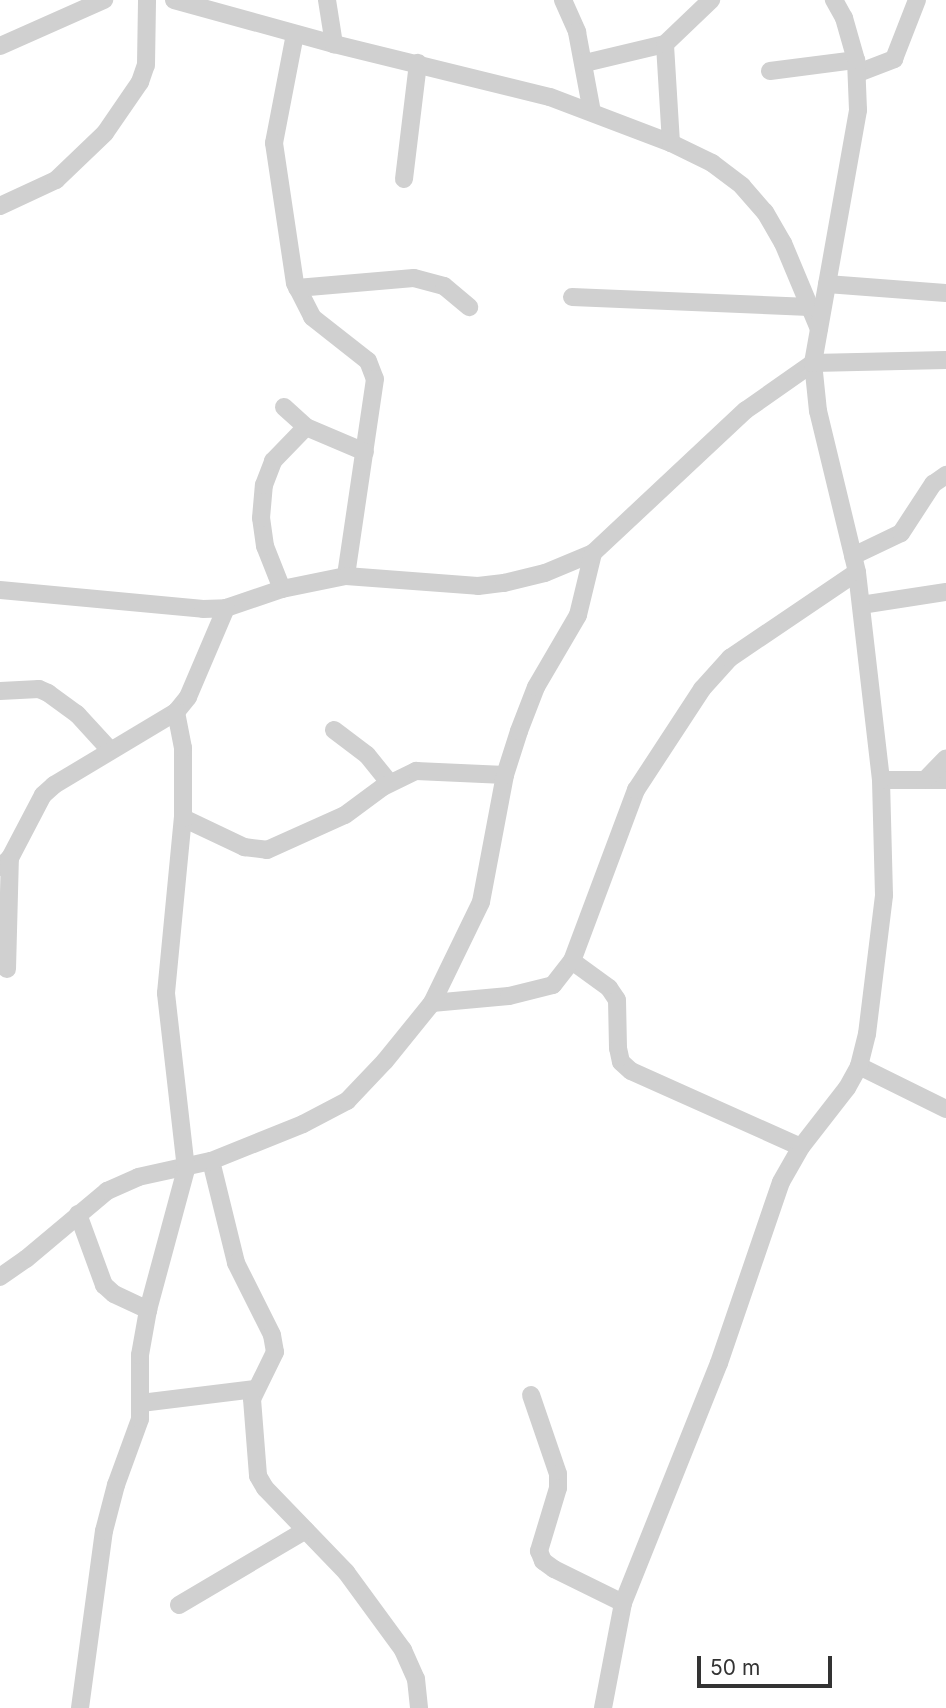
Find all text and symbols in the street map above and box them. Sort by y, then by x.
scale bar [701,1642,836,1686]
text: 50 m [710,1655,760,1680]

